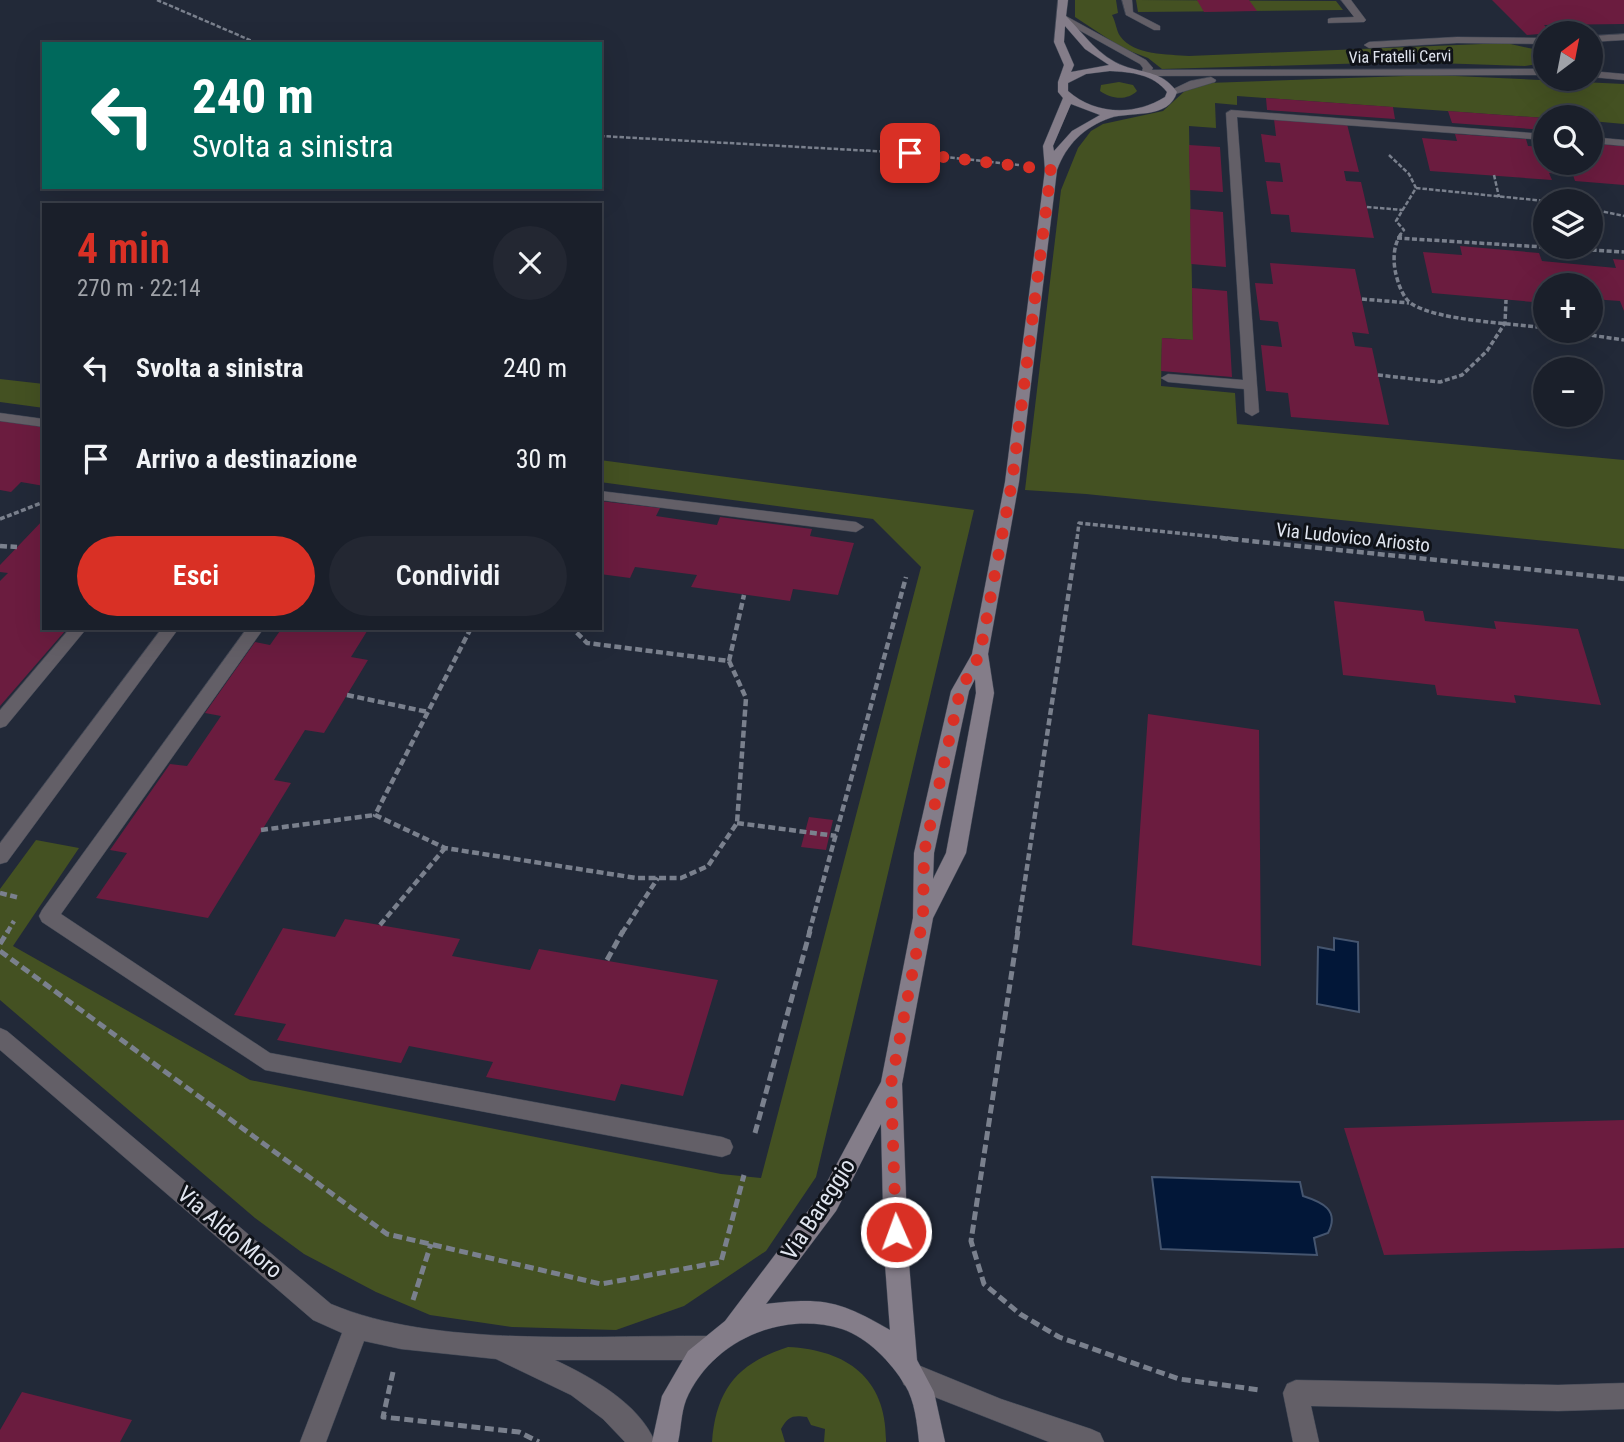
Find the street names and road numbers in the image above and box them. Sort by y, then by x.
street label: Via Fratelli Cervi [1348,46,1452,67]
street label: Via Ludovico Ariosto [1275,518,1431,557]
street label: Via Bareggio [776,1154,861,1265]
street label: Via Aldo Moro [172,1181,288,1284]

